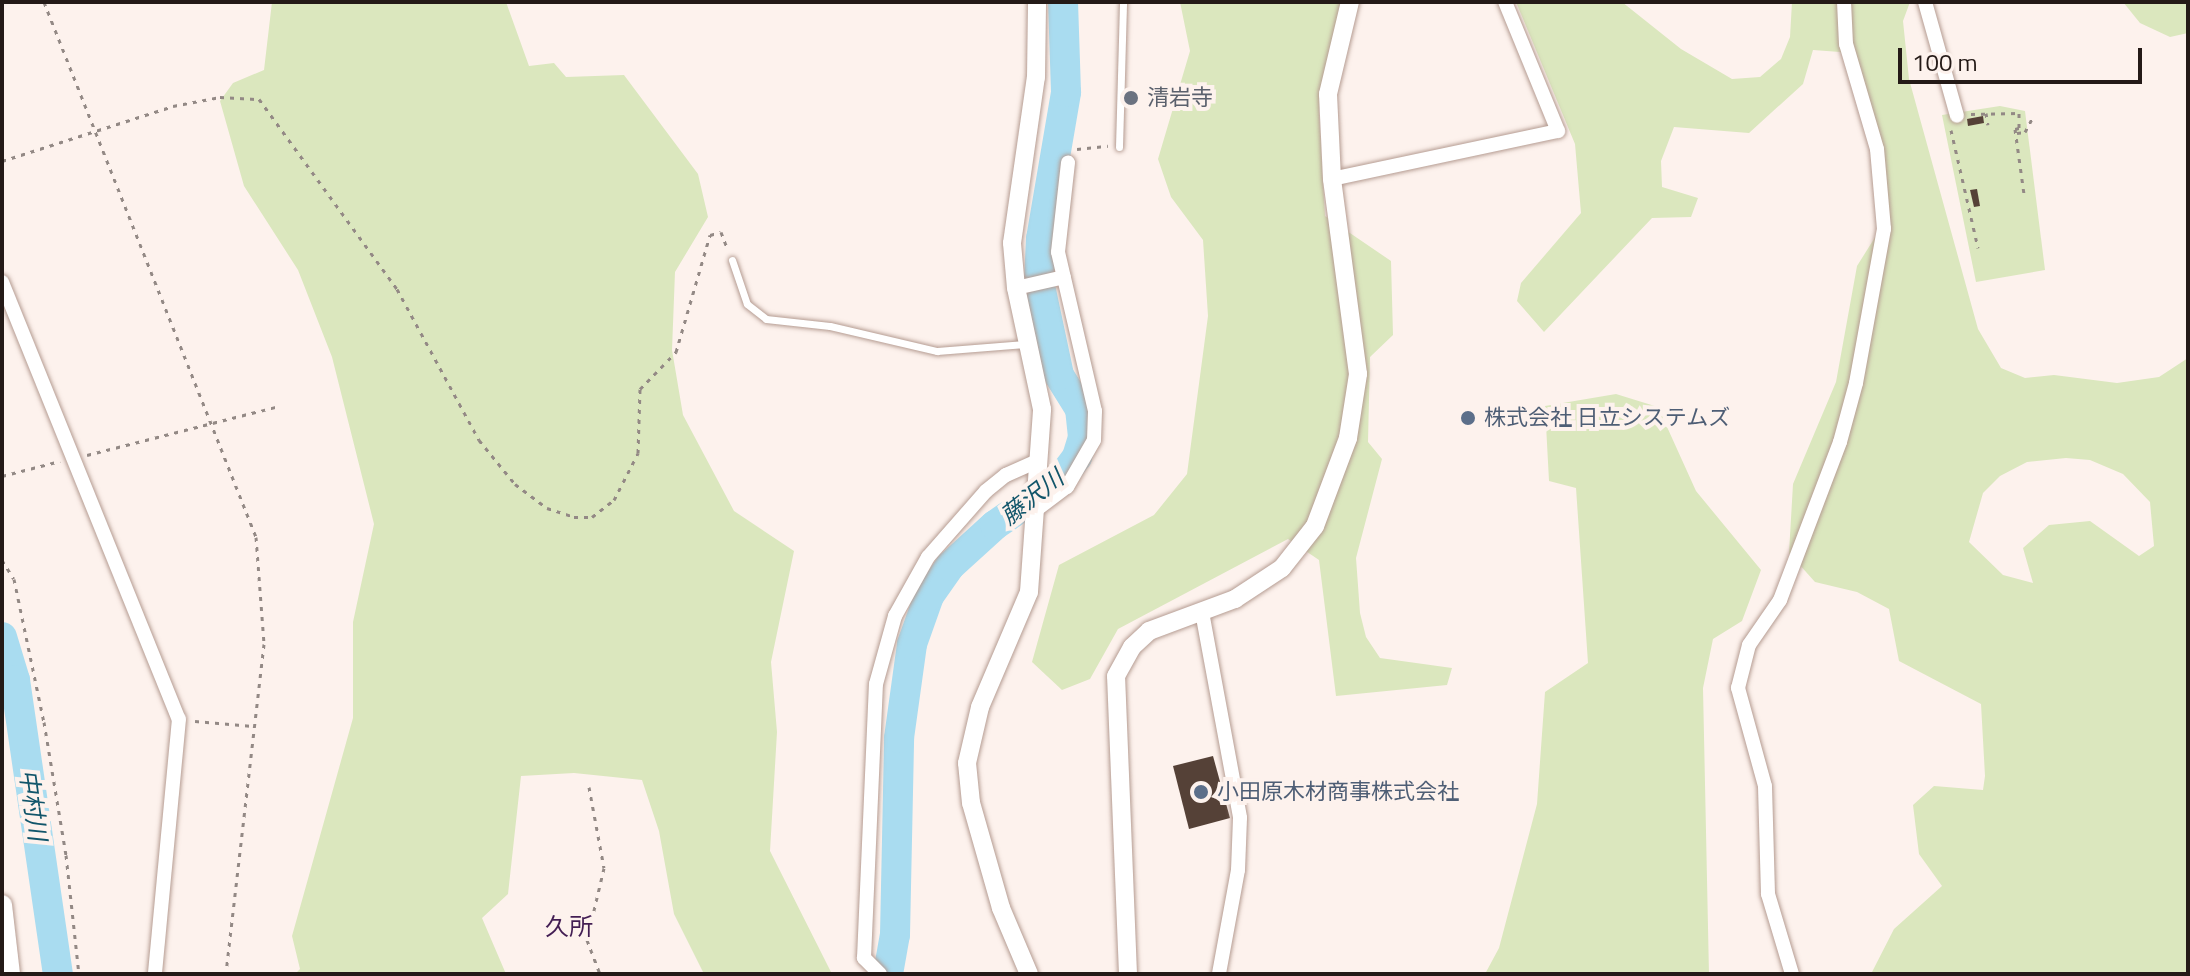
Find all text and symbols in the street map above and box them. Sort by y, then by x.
scale bar [1902,32,2146,82]
text: 100 m [1912,44,1978,80]
place label: 清岩寺 [1147,85,1213,111]
marker: 清岩寺 [1122,89,1140,107]
place label: 株式会社 日立システムズ [1484,405,1731,431]
marker: 株式会社 日立システムズ [1459,409,1477,427]
water label: 藤沢川 [995,463,1069,531]
water label: 中村川 [14,767,52,843]
place label: 小田原木材商事株式会社 [1217,779,1459,805]
marker: 小田原木材商事株式会社 [1192,783,1210,801]
district label: 久所 [545,913,593,941]

